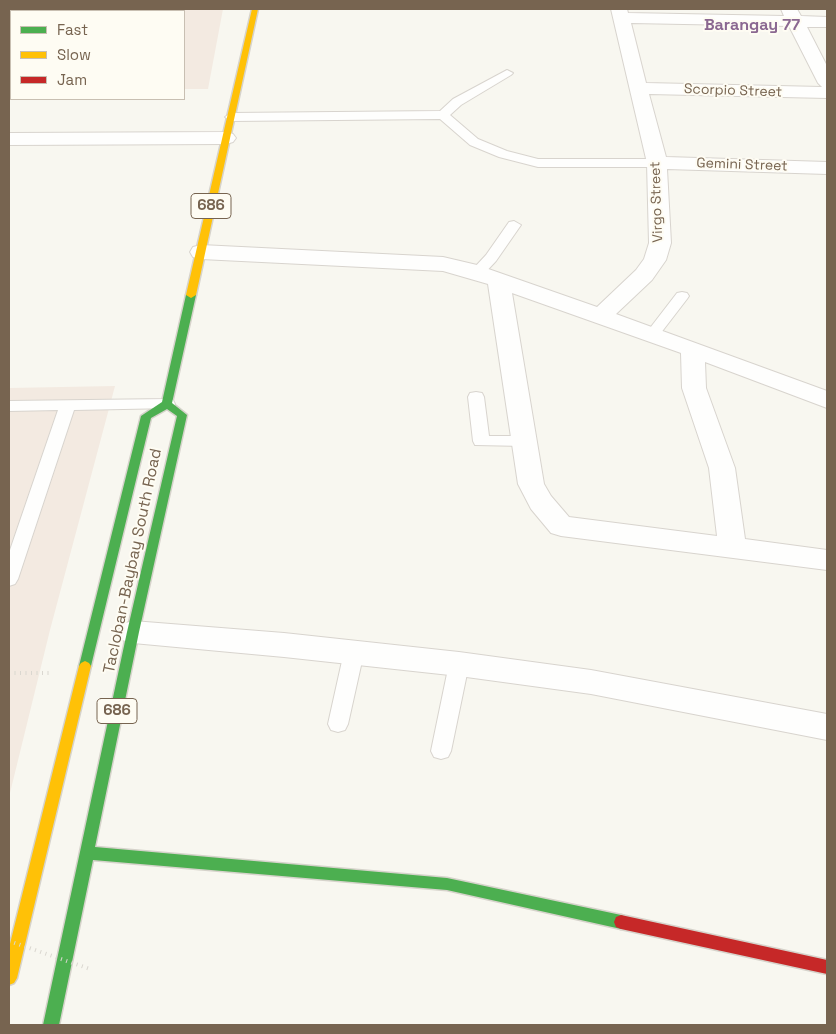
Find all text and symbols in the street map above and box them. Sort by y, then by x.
legend [10,10,185,100]
district label: Barangay 77 [704,16,800,36]
text: Fast [57,20,88,39]
text: Slow [57,45,91,64]
text: Jam [57,70,87,89]
street label: Scorpio Street [684,81,782,101]
street label: Gemini Street [696,155,788,175]
street label: Virgo Street [647,161,667,243]
road number: 686 [191,194,231,218]
street label: Tacloban-Baybay South Road [100,447,166,675]
road number: 686 [97,698,137,724]

